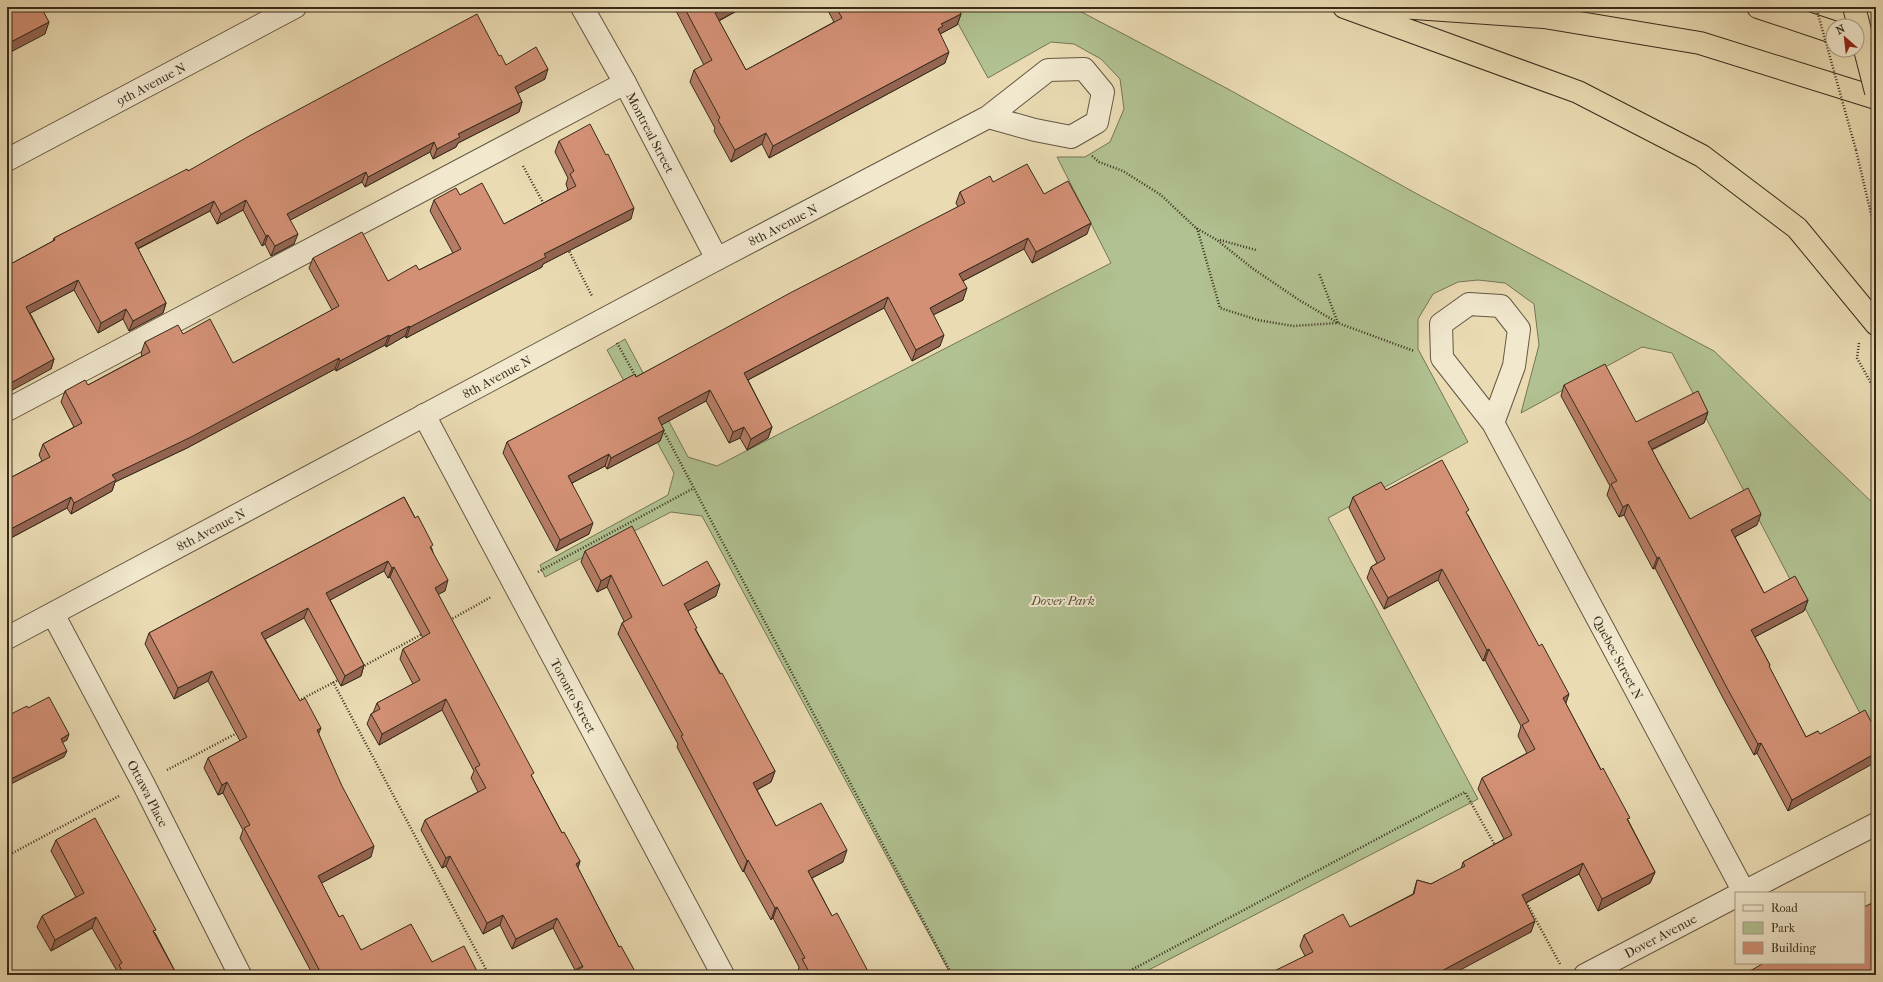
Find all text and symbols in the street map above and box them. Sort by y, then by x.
north arrow [1825,18,1865,58]
text: N [1834,22,1848,37]
street label: 9th Avenue N [114,59,188,108]
street label: Montreal Street [624,89,678,176]
street label: 8th Avenue N [746,200,820,249]
street label: 8th Avenue N [460,352,534,401]
street label: 8th Avenue N [174,505,248,554]
park label: Dover Park [1030,593,1095,608]
street label: Quebec Street N [1590,613,1647,702]
street label: Toronto Street [548,656,600,735]
street label: Ottawa Place [125,757,172,830]
legend [1735,892,1865,964]
text: Road [1771,901,1798,915]
street label: Dover Avenue [1622,910,1699,961]
text: Park [1771,921,1796,935]
text: Building [1771,941,1816,955]

